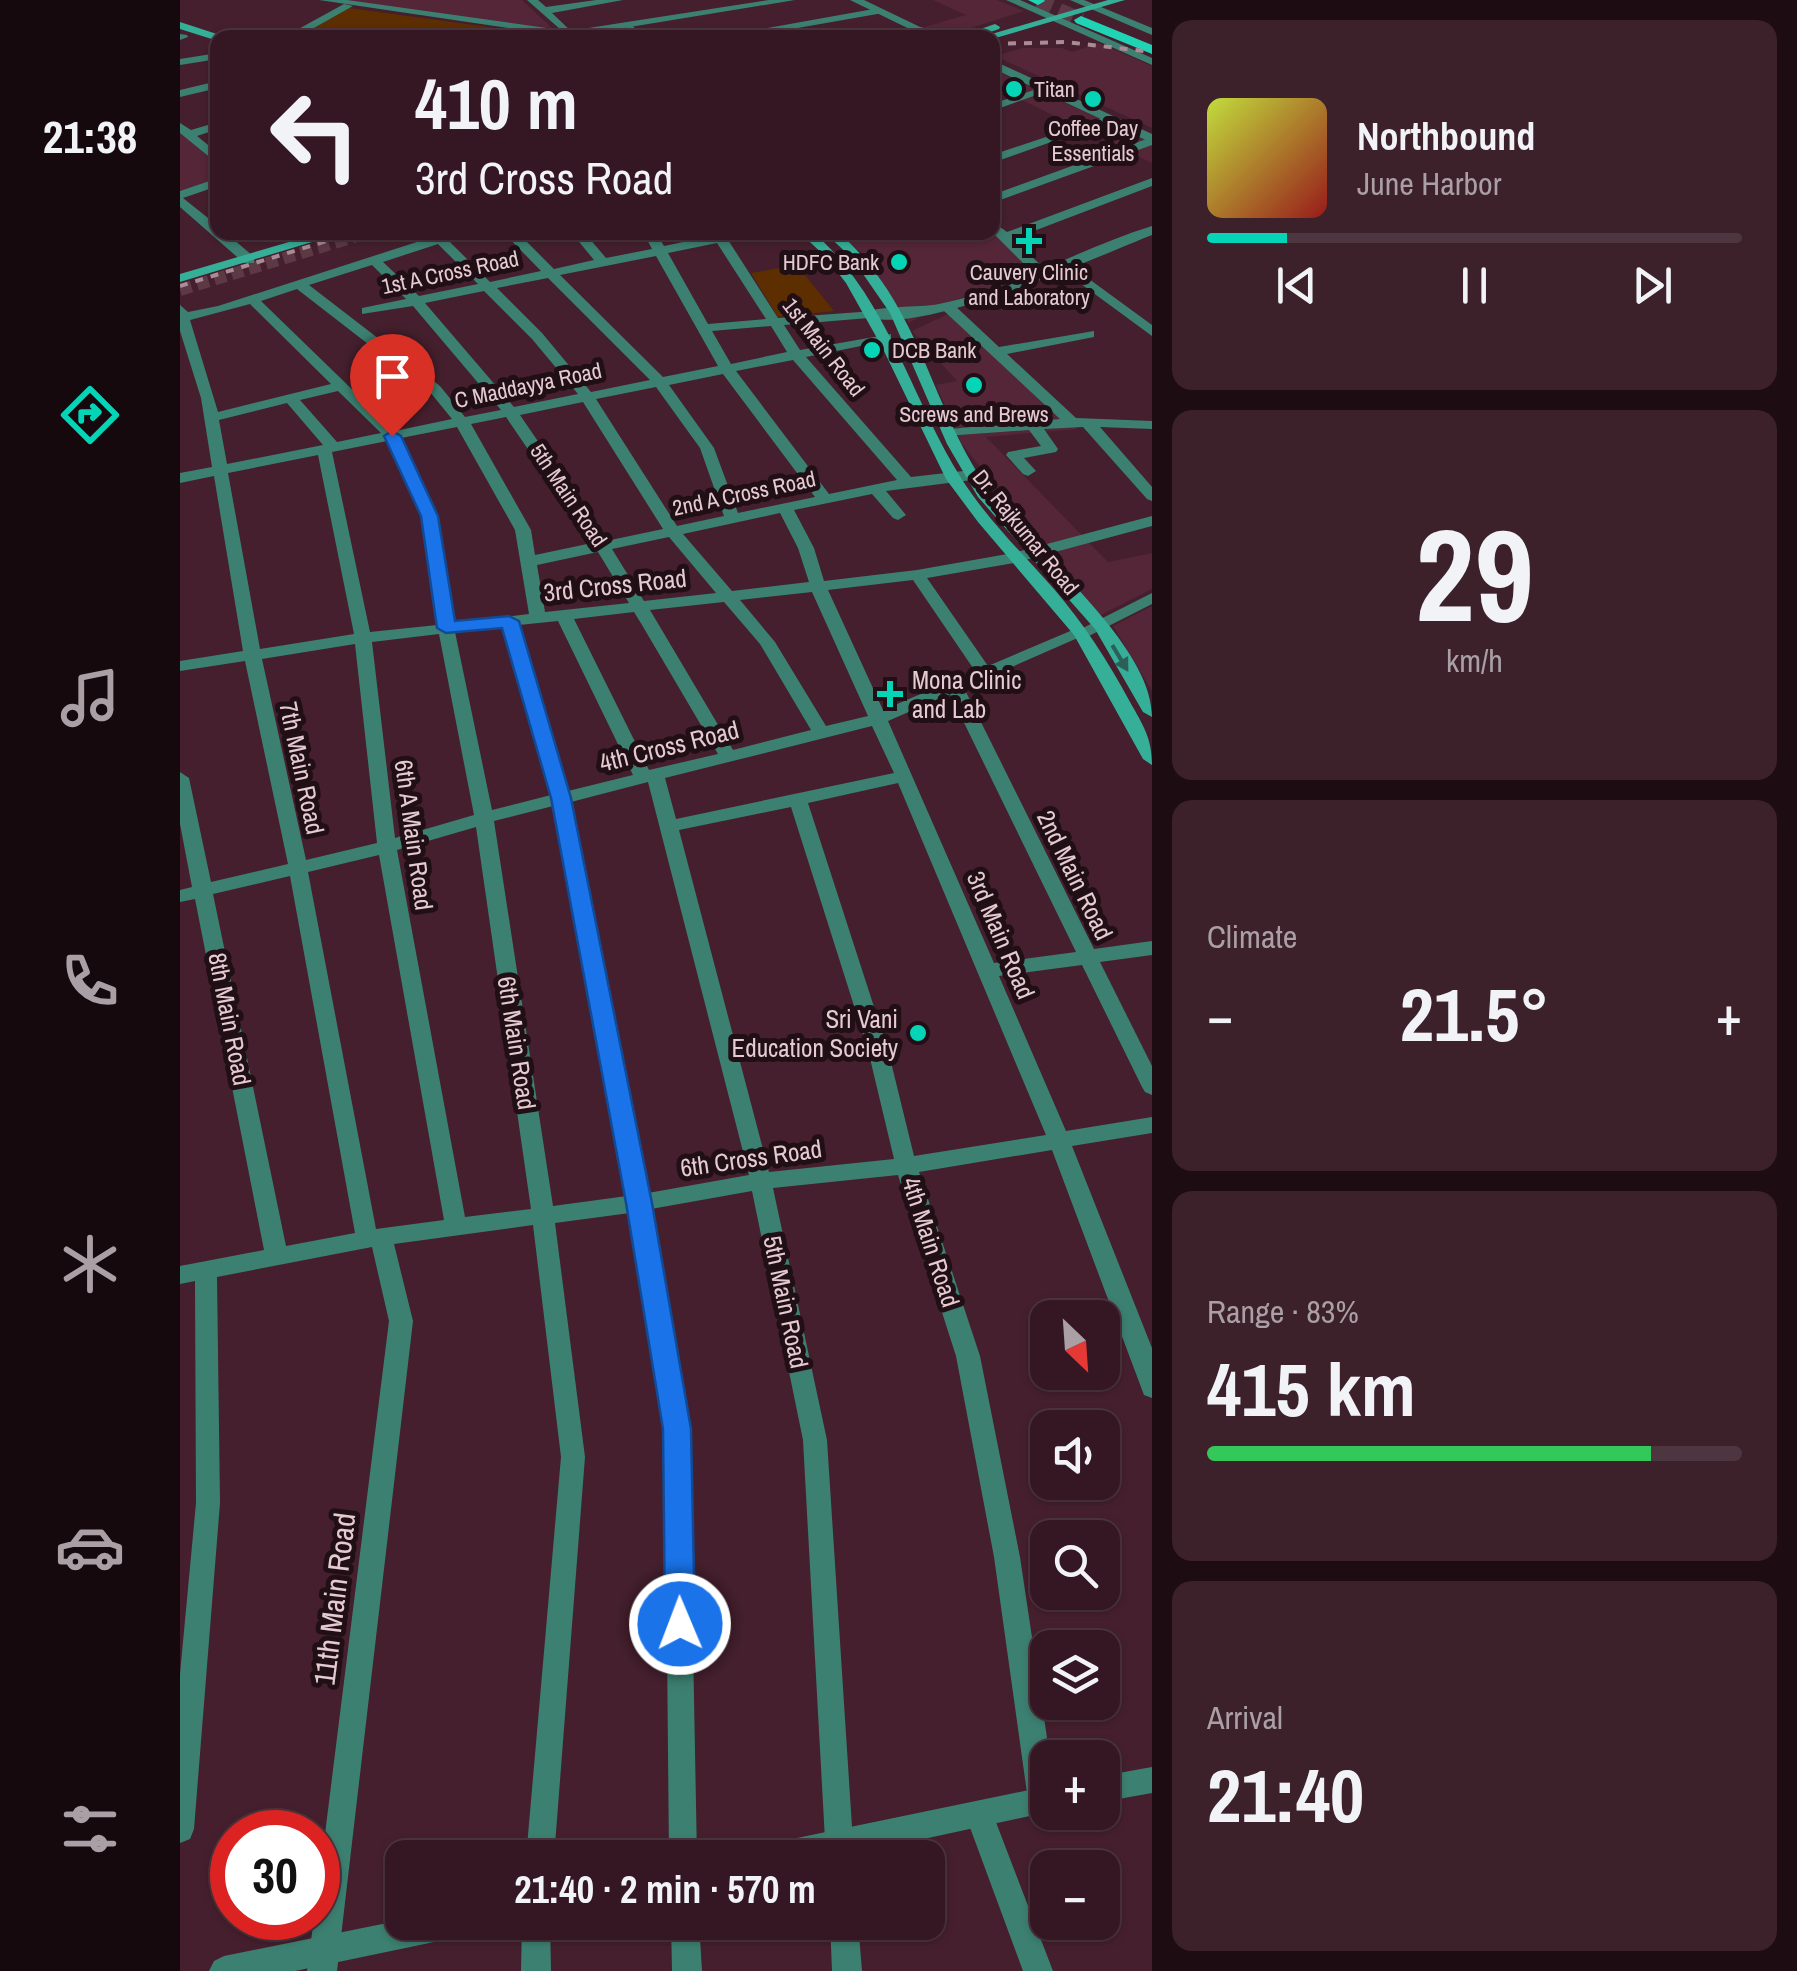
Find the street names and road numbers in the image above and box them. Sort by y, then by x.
street label: 1st A Cross Road [379,243,521,301]
street label: 1st Main Road [776,292,872,402]
street label: C Maddayya Road [452,355,604,415]
street label: 5th Main Road [523,438,615,552]
street label: 2nd A Cross Road [670,463,818,523]
street label: Dr. Rajkumar Road [966,463,1086,601]
street label: 3rd Cross Road [542,561,688,609]
street label: 7th Main Road [271,699,333,837]
street label: 4th Cross Road [596,712,742,780]
street label: 6th A Main Road [387,758,441,912]
street label: 2nd Main Road [1029,805,1121,945]
street label: 3rd Main Road [959,866,1043,1004]
street label: 8th Main Road [200,950,260,1088]
street label: 6th Main Road [490,974,544,1112]
street label: 6th Cross Road [678,1131,824,1185]
street label: 4th Main Road [894,1173,968,1311]
street label: 5th Main Road [755,1233,817,1371]
street label: 11th Main Road [304,1510,364,1687]

